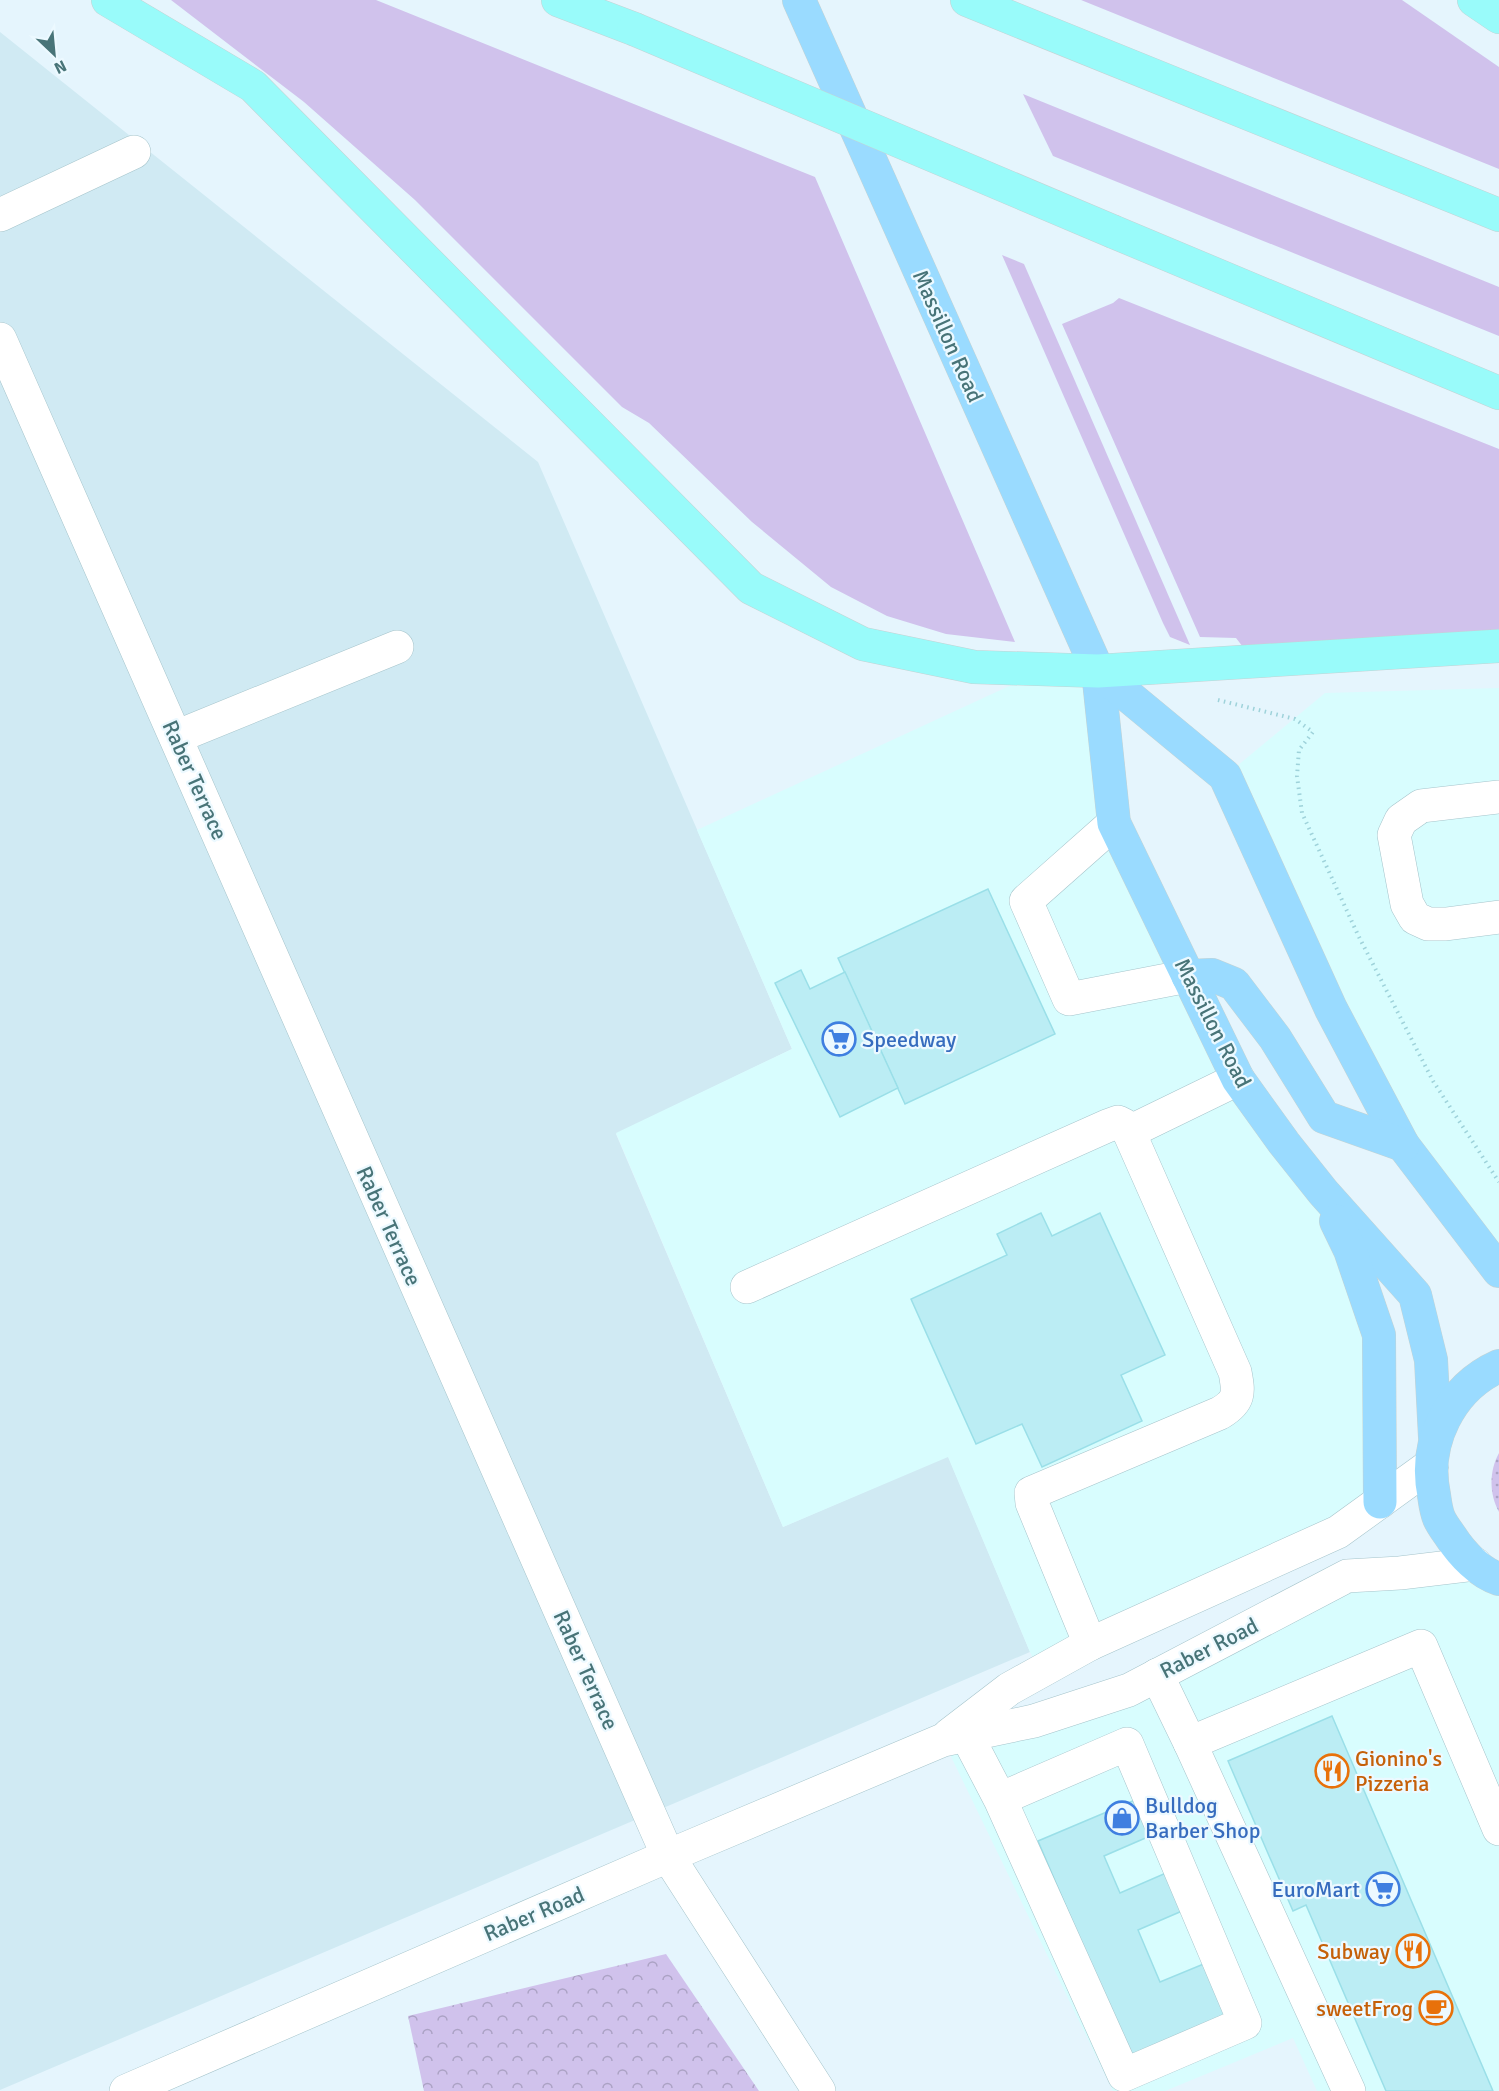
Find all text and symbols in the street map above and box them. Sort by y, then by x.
north arrow [24,24,84,84]
text: N [51,55,70,78]
street label: Massillon Road [907,266,989,406]
street label: Raber Terrace [157,716,233,844]
street label: Massillon Road [1169,954,1257,1092]
supermarket icon: Speedway [821,1021,857,1057]
place label: Speedway [862,1026,957,1053]
street label: Raber Terrace [351,1162,427,1290]
street label: Raber Terrace [548,1606,624,1734]
street label: Raber Road [1155,1612,1263,1684]
place label: Gionino's Pizzeria [1355,1745,1442,1797]
restaurant icon: Gionino's Pizzeria [1314,1753,1350,1789]
place label: Bulldog Barber Shop [1145,1792,1260,1844]
shop icon: Bulldog Barber Shop [1104,1800,1140,1836]
supermarket icon: EuroMart [1365,1871,1401,1907]
place label: EuroMart [1271,1876,1360,1903]
street label: Raber Road [480,1881,588,1947]
restaurant icon: Subway [1395,1933,1431,1969]
place label: Subway [1317,1938,1391,1965]
cafe icon: sweetFrog [1418,1990,1454,2026]
place label: sweetFrog [1316,1995,1413,2022]

